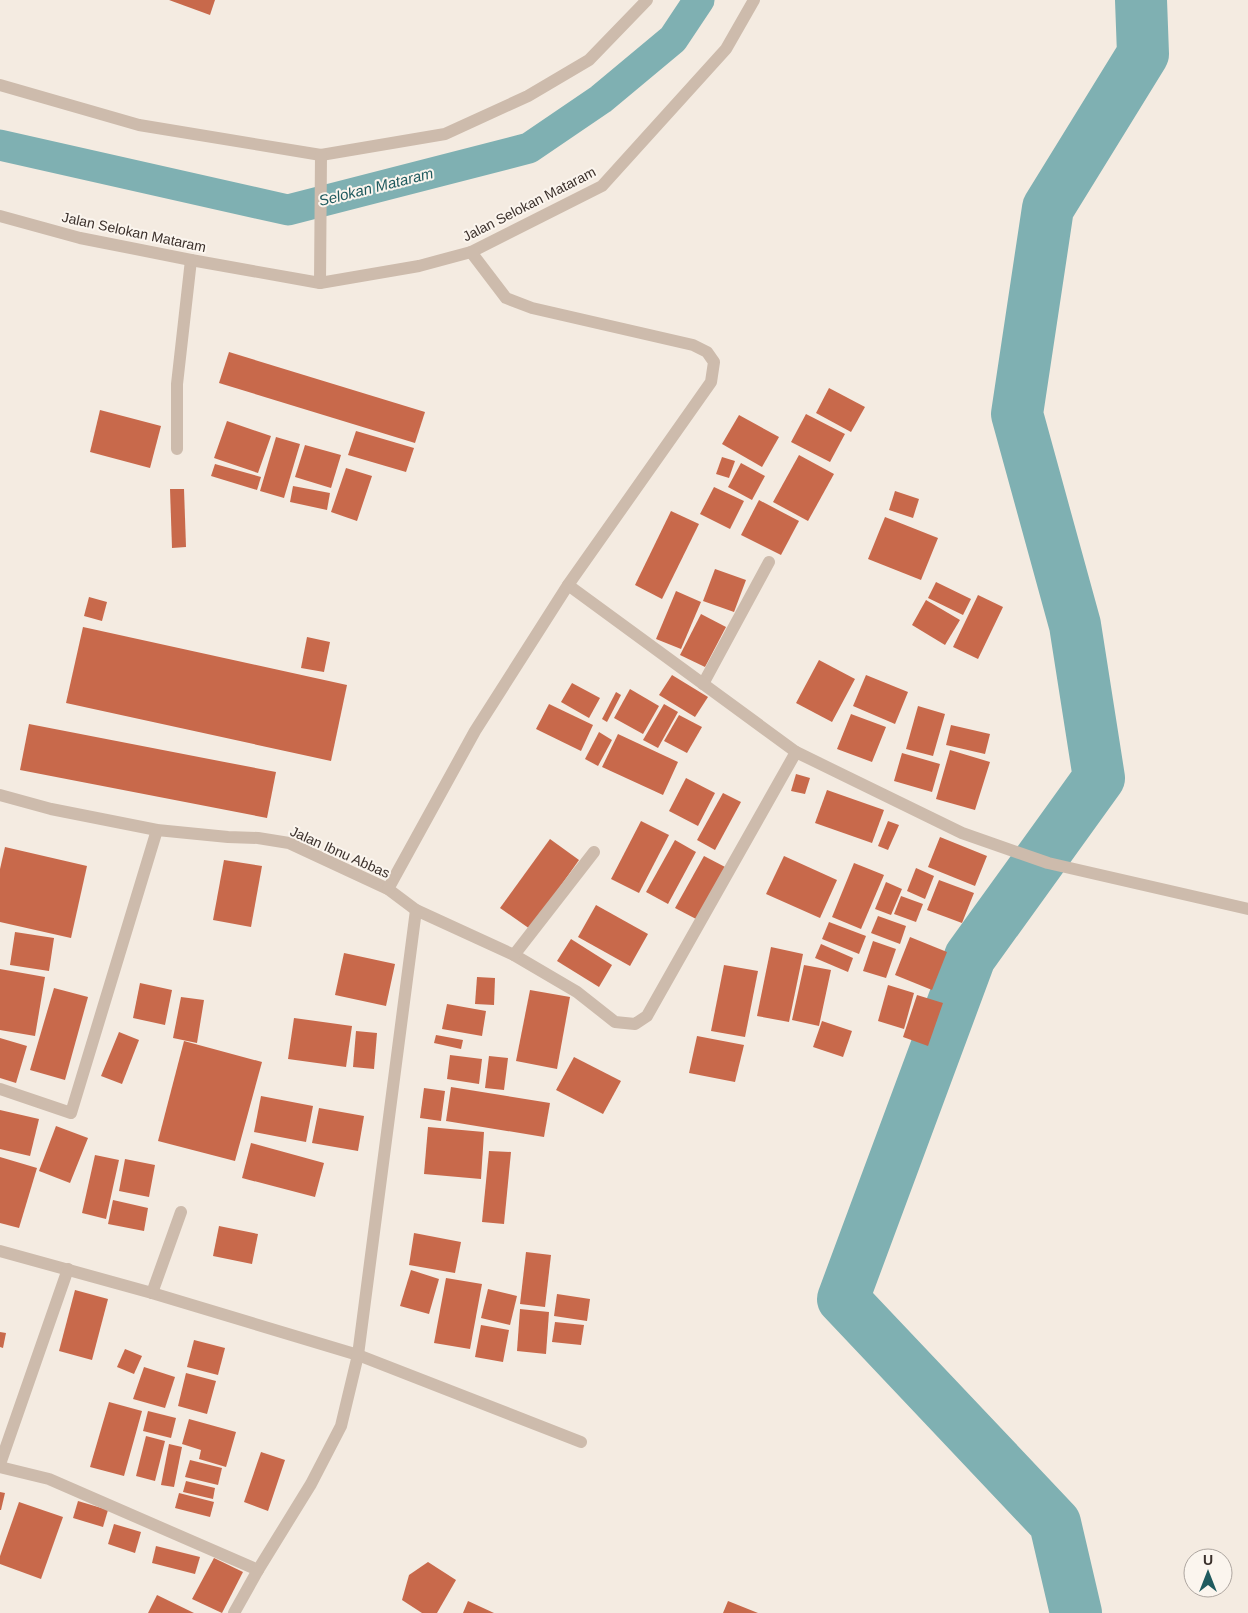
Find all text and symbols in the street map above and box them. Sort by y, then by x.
street label: Jalan Selokan Mataram [460,163,598,245]
water label: Selokan Mataram [317,164,435,209]
street label: Jalan Selokan Mataram [60,209,208,255]
street label: Jalan Ibnu Abbas [288,823,392,881]
north arrow [1183,1548,1233,1598]
text: U [1203,1552,1213,1568]

